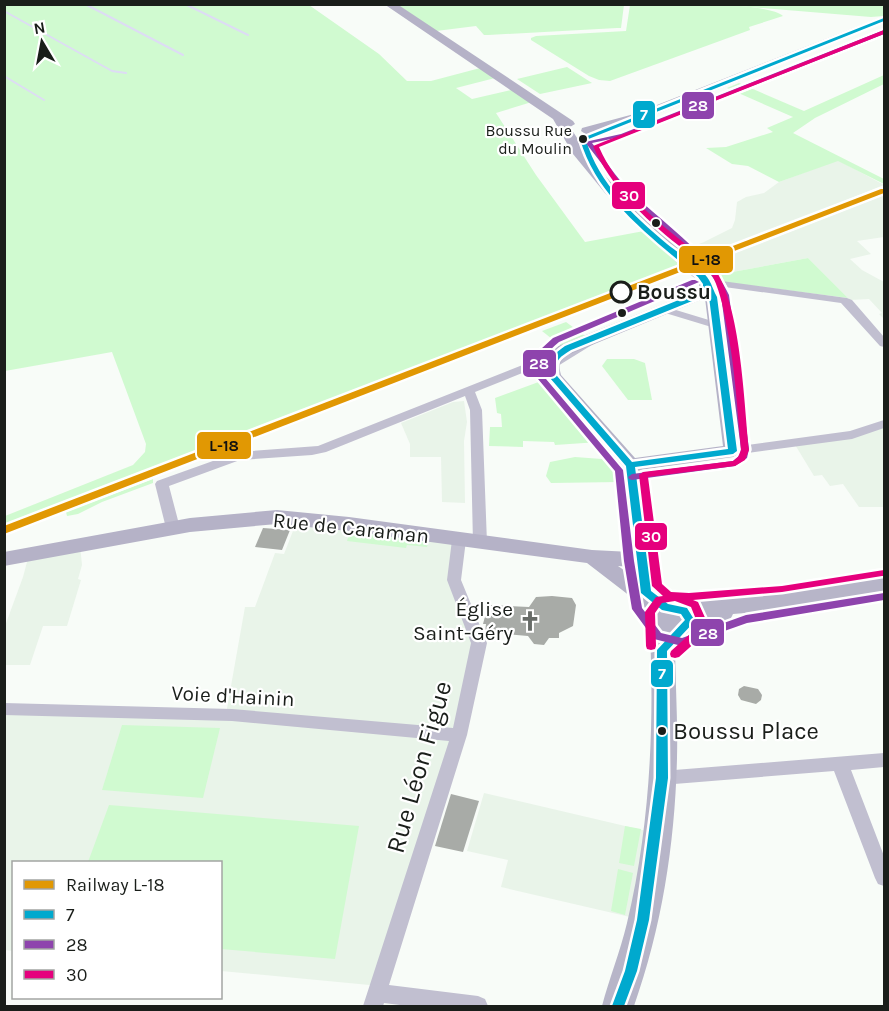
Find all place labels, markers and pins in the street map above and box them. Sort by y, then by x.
place label: Boussu Rue du Moulin [486,121,572,158]
marker: Boussu Rue du Moulin [577,133,589,145]
unlabelled marker [650,217,662,229]
place label: Boussu [637,280,711,304]
marker: Boussu [610,281,632,303]
unlabelled marker [616,307,628,319]
place label: Église Saint-Géry [413,597,513,645]
church icon: Église Saint-Géry [518,609,542,633]
place label: Boussu Place [673,717,819,745]
marker: Boussu Place [656,725,668,737]

